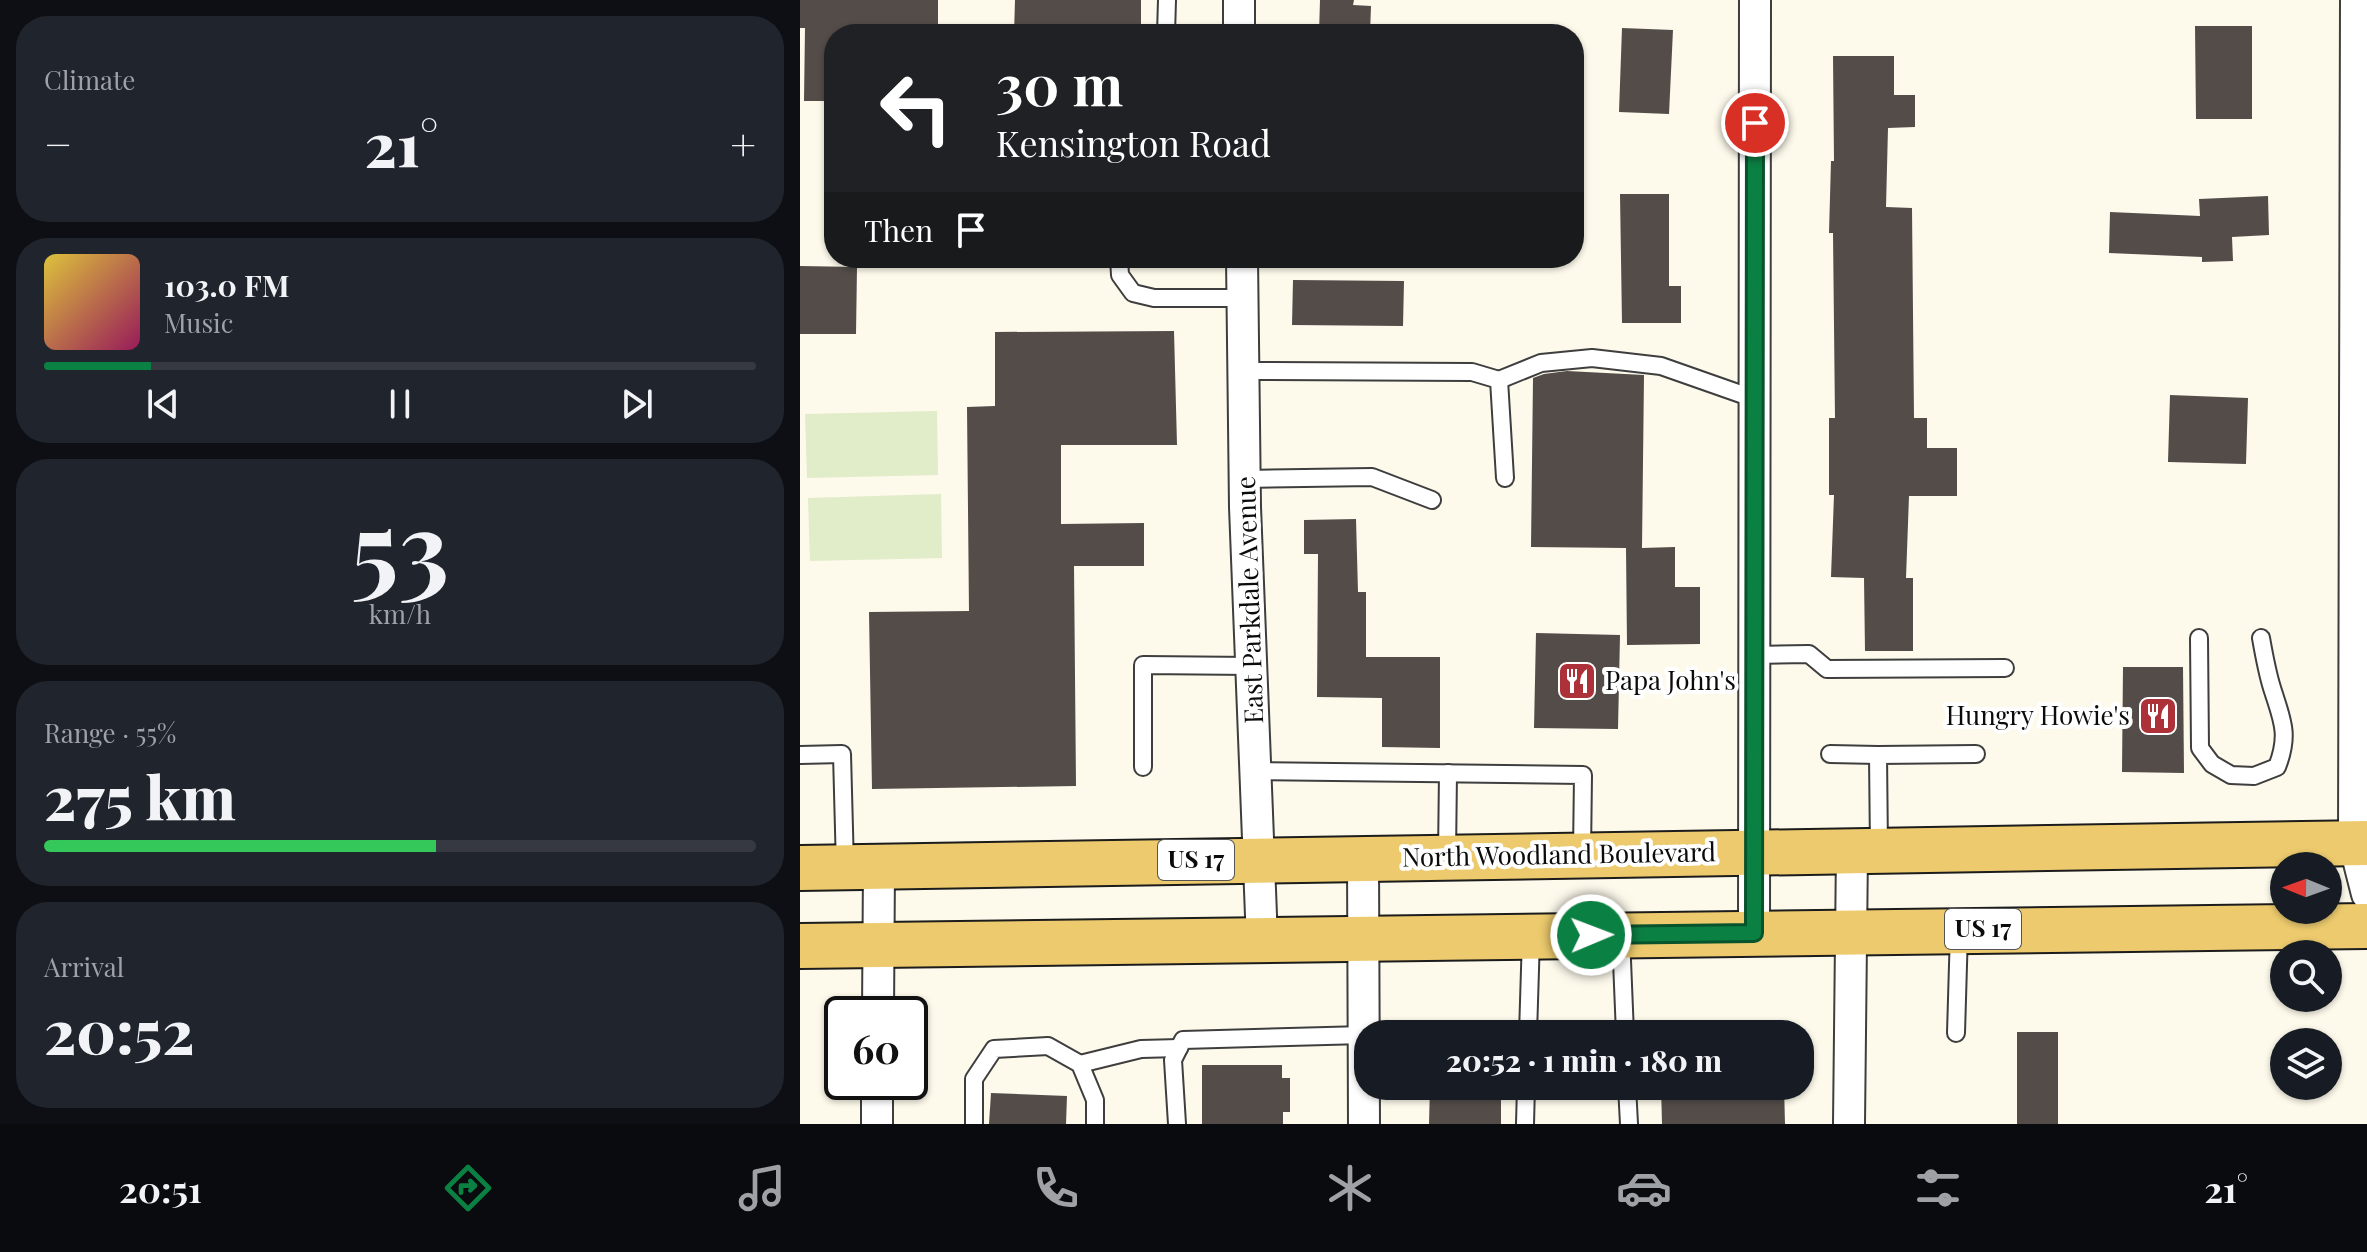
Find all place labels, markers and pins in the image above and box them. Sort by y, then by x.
pin [1721,89,1789,157]
restaurant icon: Papa John's [1556,660,1598,702]
place label: Papa John's [1605,662,1736,697]
restaurant icon: Hungry Howie's [2137,695,2179,737]
place label: Hungry Howie's [1946,697,2130,732]

